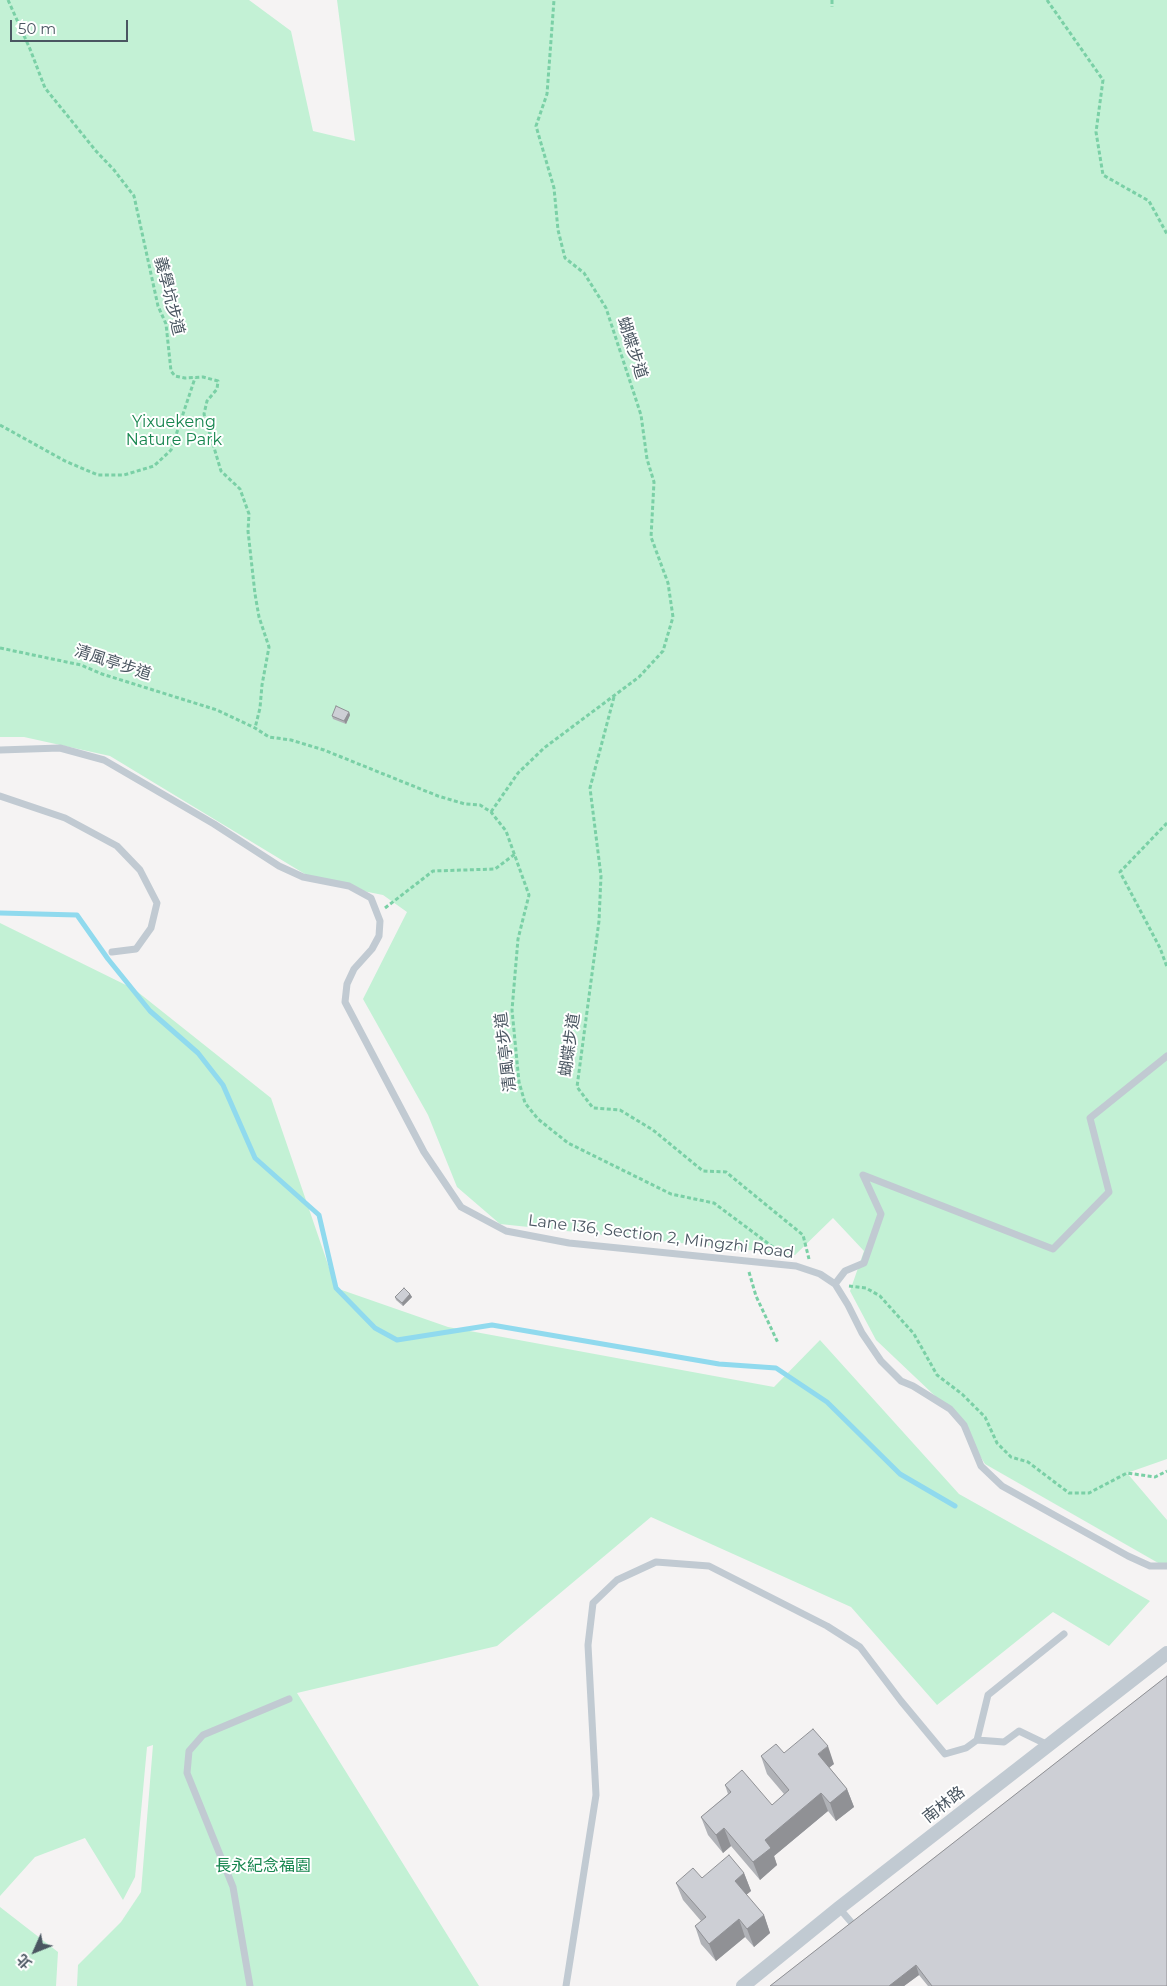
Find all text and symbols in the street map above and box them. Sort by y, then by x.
scale bar [12,10,130,42]
text: 50 m [18,19,56,38]
street label: 義學坑步道 [150,255,188,337]
street label: 蝴蝶步道 [613,315,651,381]
park label: Yixuekeng Nature Park [126,412,222,450]
street label: 清風亭步道 [72,642,154,684]
street label: 清風亭步道 [492,1011,520,1093]
street label: 蝴蝶步道 [556,1012,584,1078]
street label: Lane 136, Section 2, Mingzhi Road [527,1211,795,1263]
street label: 南林路 [919,1783,969,1827]
park label: 長永紀念福園 [215,1856,311,1876]
north arrow [10,1926,60,1976]
text: 北 [13,1950,36,1973]

